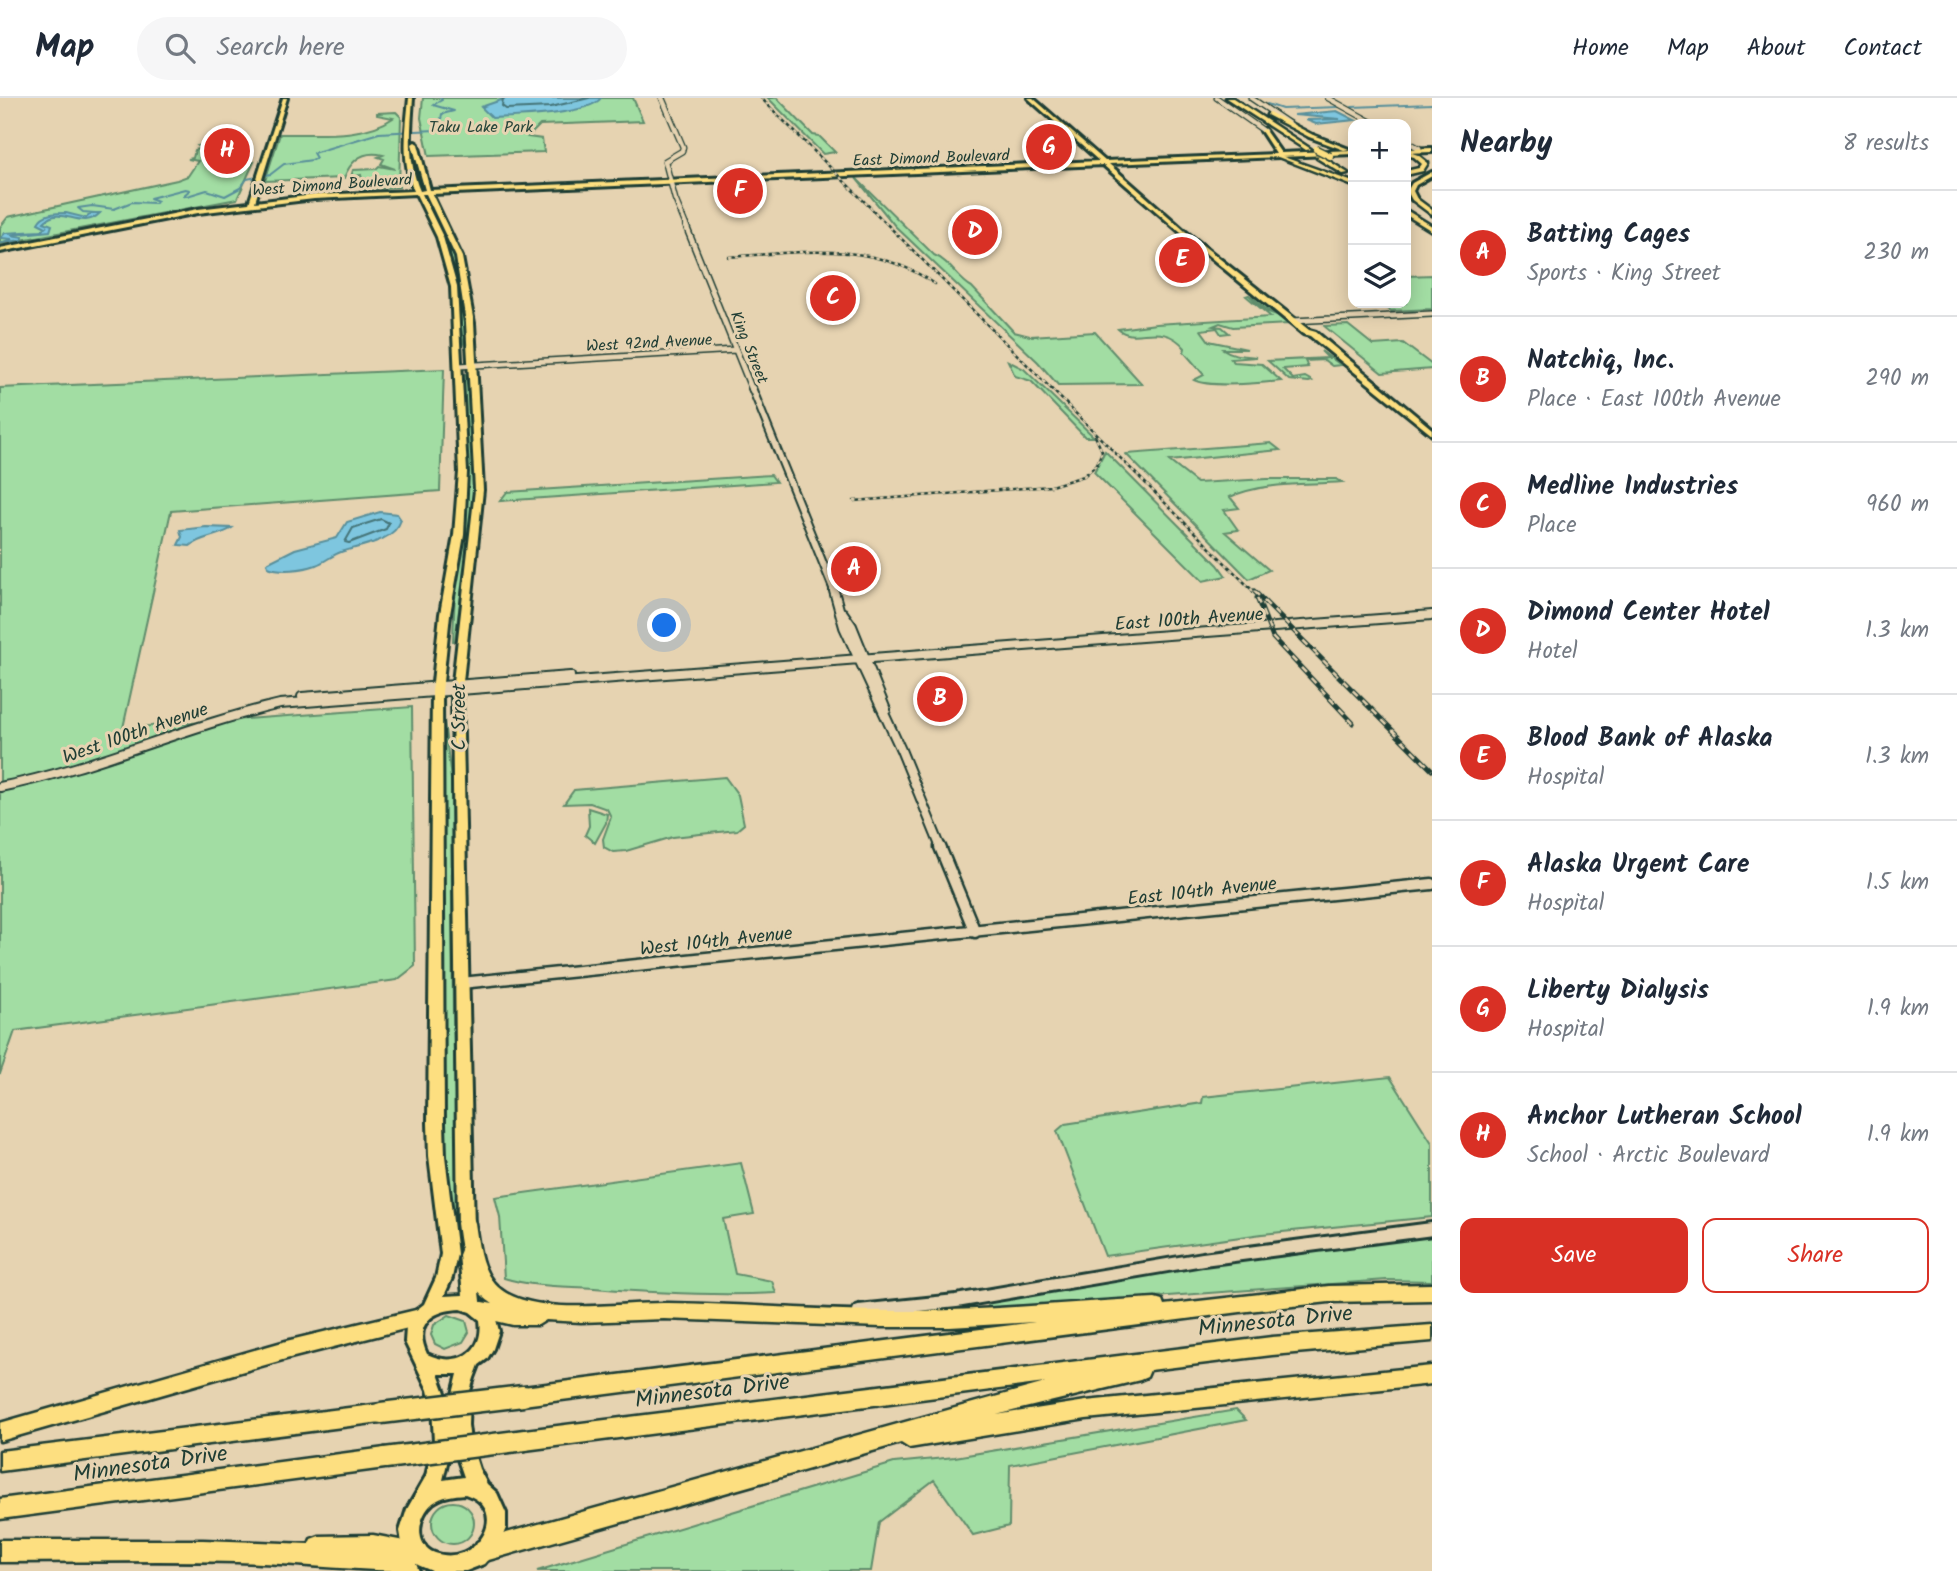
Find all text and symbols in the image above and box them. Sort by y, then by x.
search box [137,17,627,80]
text: Map [35,22,95,75]
text: Search here [217,27,345,69]
icon: search [161,29,199,67]
text: Home [1572,29,1629,68]
text: Map [1667,29,1709,68]
text: About [1747,29,1805,68]
text: Contact [1843,29,1922,68]
park label: Taku Lake Park [429,115,534,140]
map controls [1348,119,1411,308]
button: + [1348,119,1411,182]
text: Nearby [1460,120,1552,168]
pin: G [1026,121,1072,173]
pin: H [204,125,250,177]
text: 8 results [1843,126,1929,162]
street label: East Dimond Boulevard [852,143,1011,174]
pin: F [717,165,763,217]
street label: West Dimond Boulevard [251,167,414,204]
button: − [1348,182,1411,245]
pin: D [952,206,998,258]
text: Batting Cages [1527,214,1690,256]
pin: E [1159,234,1205,286]
text: A [1476,235,1490,271]
text: 230 m [1863,235,1929,271]
button: layers [1348,245,1411,308]
text: Sports · King Street [1527,256,1721,292]
pin: C [810,272,856,324]
street label: King Street [723,307,775,388]
street label: West 92nd Avenue [585,328,713,359]
text: Natchiq, Inc. [1527,340,1674,382]
text: B [1476,361,1490,397]
text: 290 m [1865,361,1929,397]
text: Place · East 100th Avenue [1527,382,1781,418]
text: Medline Industries [1527,466,1738,508]
text: C [1476,487,1490,523]
text: 960 m [1866,487,1929,523]
text: Place [1527,508,1577,544]
pin: A [831,543,877,595]
text: Dimond Center Hotel [1527,592,1770,634]
street label: East 100th Avenue [1114,600,1265,640]
your location [647,608,681,642]
text: D [1475,613,1491,649]
text: 1.3 km [1865,613,1929,649]
text: Hotel [1527,634,1578,670]
pin: B [917,673,963,725]
street label: C Street [445,683,475,751]
street label: West 100th Avenue [59,695,213,773]
text: Blood Bank of Alaska [1527,718,1773,760]
text: E [1477,739,1489,775]
text: 1.3 km [1865,739,1929,775]
text: Hospital [1527,760,1604,796]
text: Alaska Urgent Care [1527,844,1749,886]
text: F [1477,865,1489,901]
text: 1.5 km [1866,865,1929,901]
street label: East 104th Avenue [1126,869,1279,915]
text: Hospital [1527,886,1604,922]
street label: West 104th Avenue [638,919,795,965]
text: Liberty Dialysis [1527,970,1709,1012]
text: G [1476,991,1490,1027]
text: 1.9 km [1867,991,1929,1027]
text: Hospital [1527,1012,1604,1048]
text: Anchor Lutheran School [1527,1096,1802,1138]
text: H [1476,1117,1490,1153]
text: 1.9 km [1867,1117,1929,1153]
text: School · Arctic Boulevard [1527,1138,1770,1174]
button: Save [1460,1218,1688,1293]
button: Share [1702,1218,1929,1293]
street label: Minnesota Drive [1196,1296,1354,1348]
street label: Minnesota Drive [633,1365,792,1419]
street label: Minnesota Drive [71,1436,230,1494]

